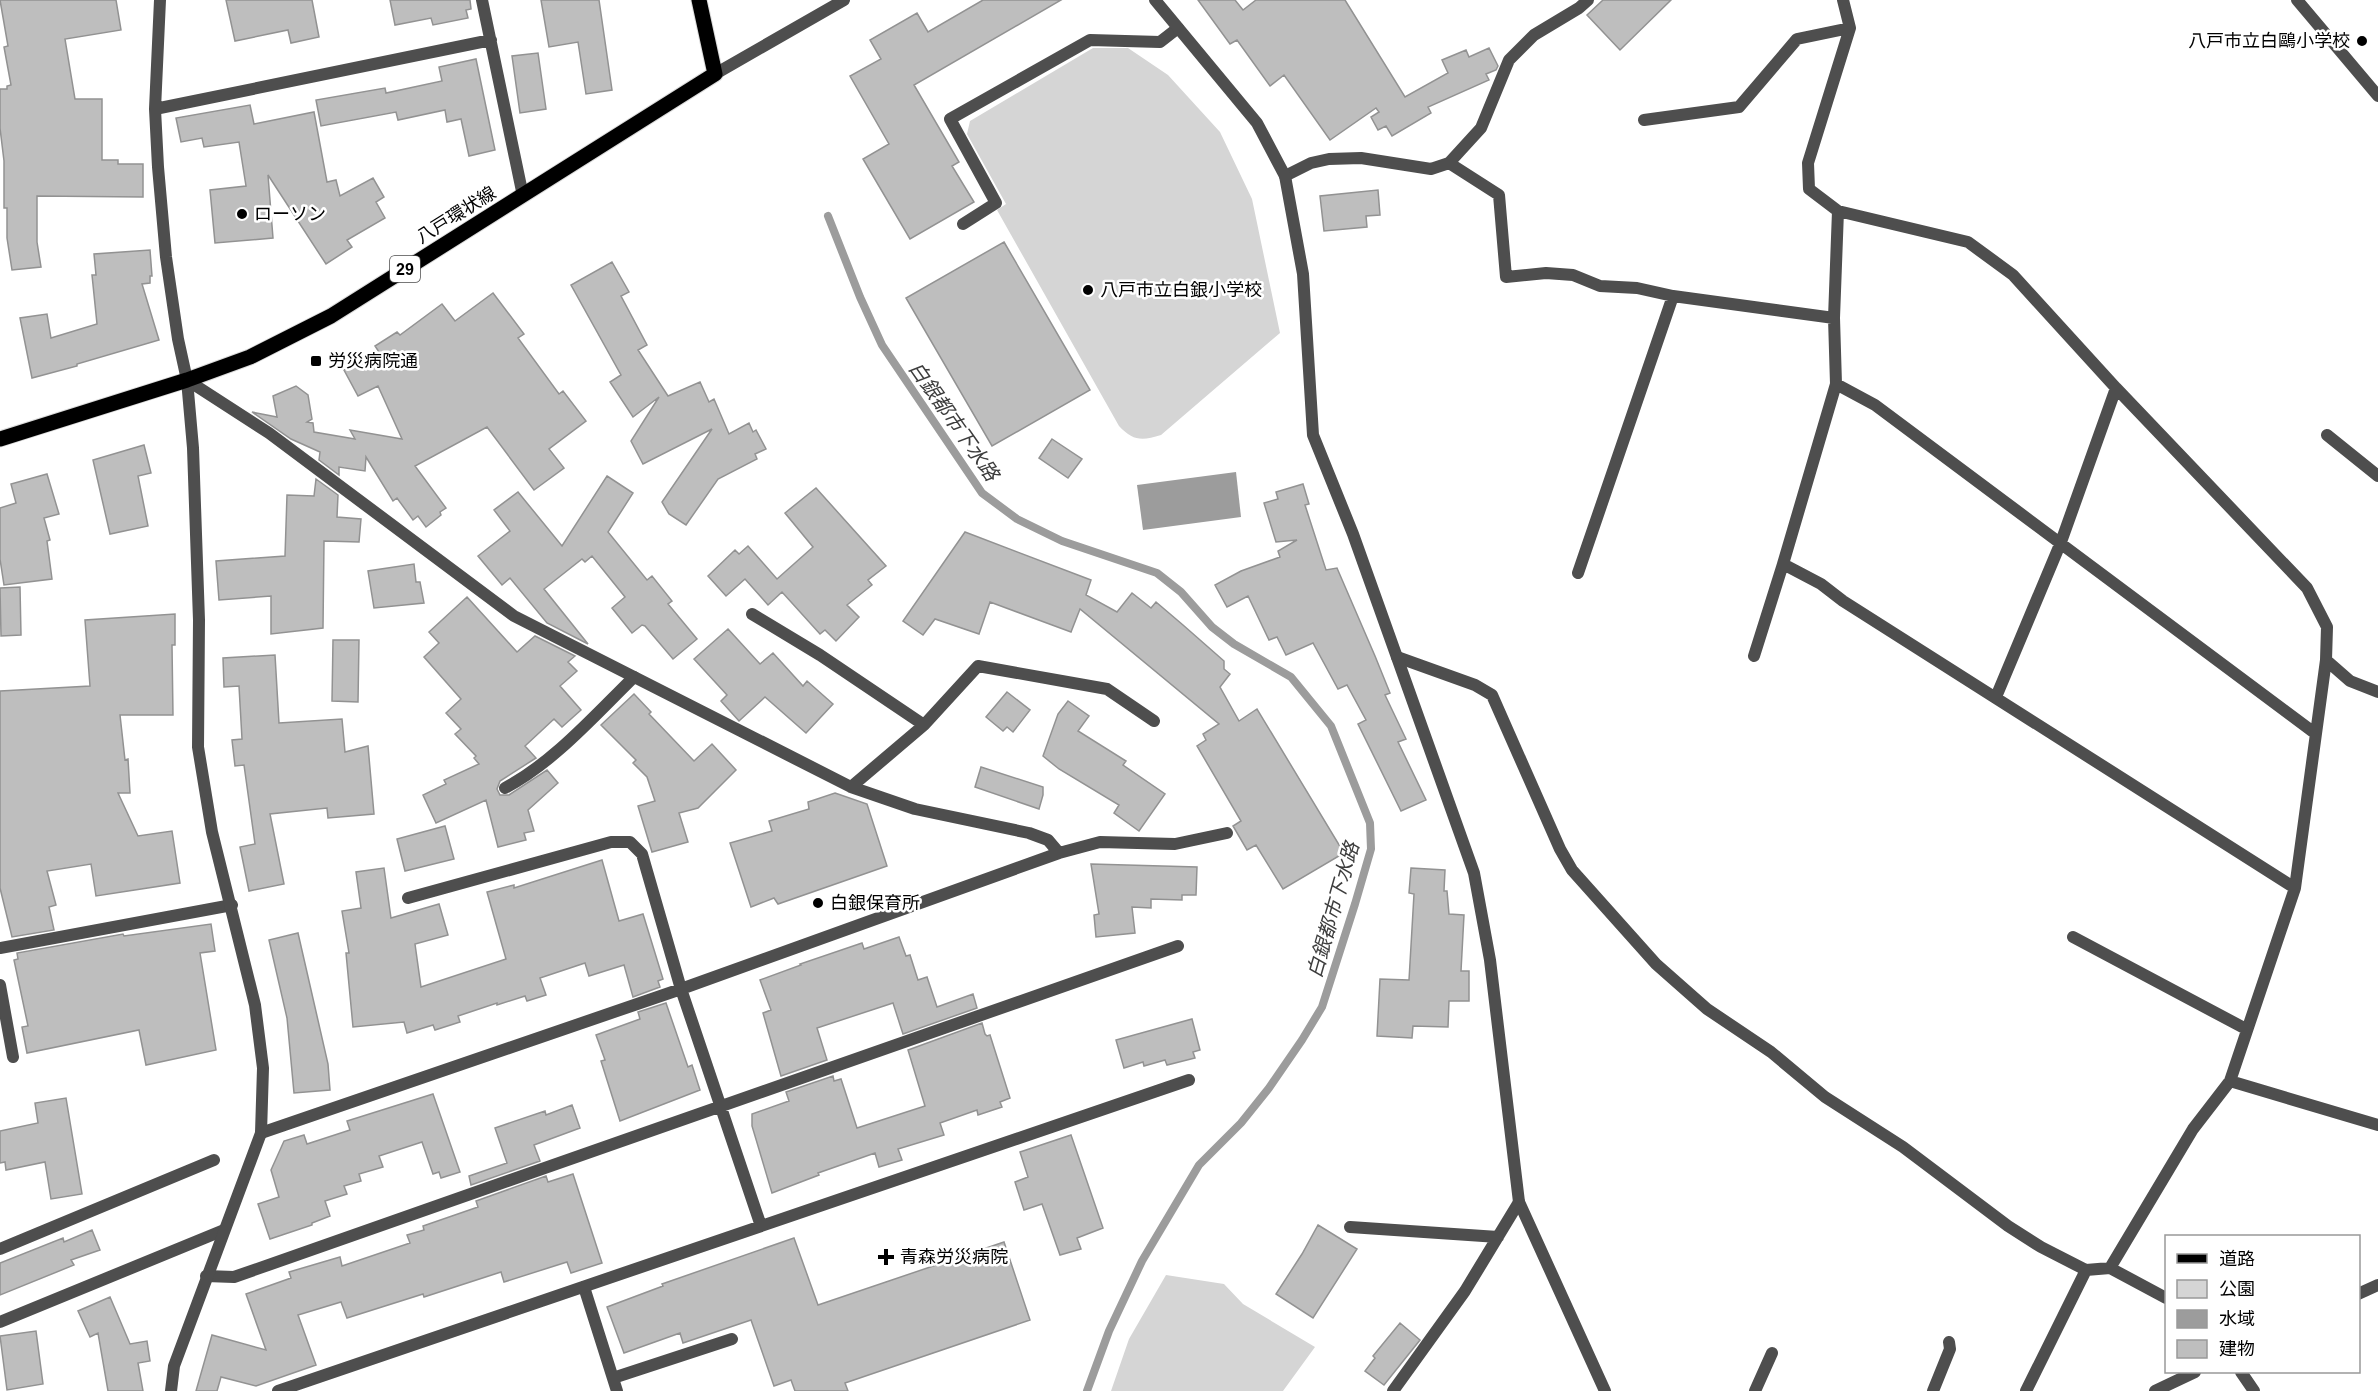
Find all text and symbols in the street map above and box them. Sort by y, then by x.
place label: 八戸市立白鷗小学校 [2188,31,2350,51]
marker: 八戸市立白鷗小学校 [2355,34,2369,48]
street label: 八戸環状線 [413,183,499,247]
place label: ローソン [254,204,326,224]
marker: ローソン [235,207,249,221]
road number: 29 [390,256,420,282]
place label: 八戸市立白銀小学校 [1100,280,1262,300]
marker: 八戸市立白銀小学校 [1081,283,1095,297]
place label: 労災病院通 [328,351,418,371]
marker: 労災病院通 [309,354,323,368]
water label: 白銀都市下水路 [905,357,1004,486]
water label: 白銀都市下水路 [1303,838,1363,980]
place label: 白銀保育所 [830,893,920,913]
marker: 白銀保育所 [811,896,825,910]
legend [2165,1235,2360,1373]
place label: 青森労災病院 [900,1247,1008,1267]
marker: 青森労災病院 [877,1248,895,1266]
text: 道路 [2219,1249,2255,1269]
text: 公園 [2219,1279,2255,1299]
text: 水域 [2219,1309,2255,1329]
text: 建物 [2219,1339,2255,1359]

